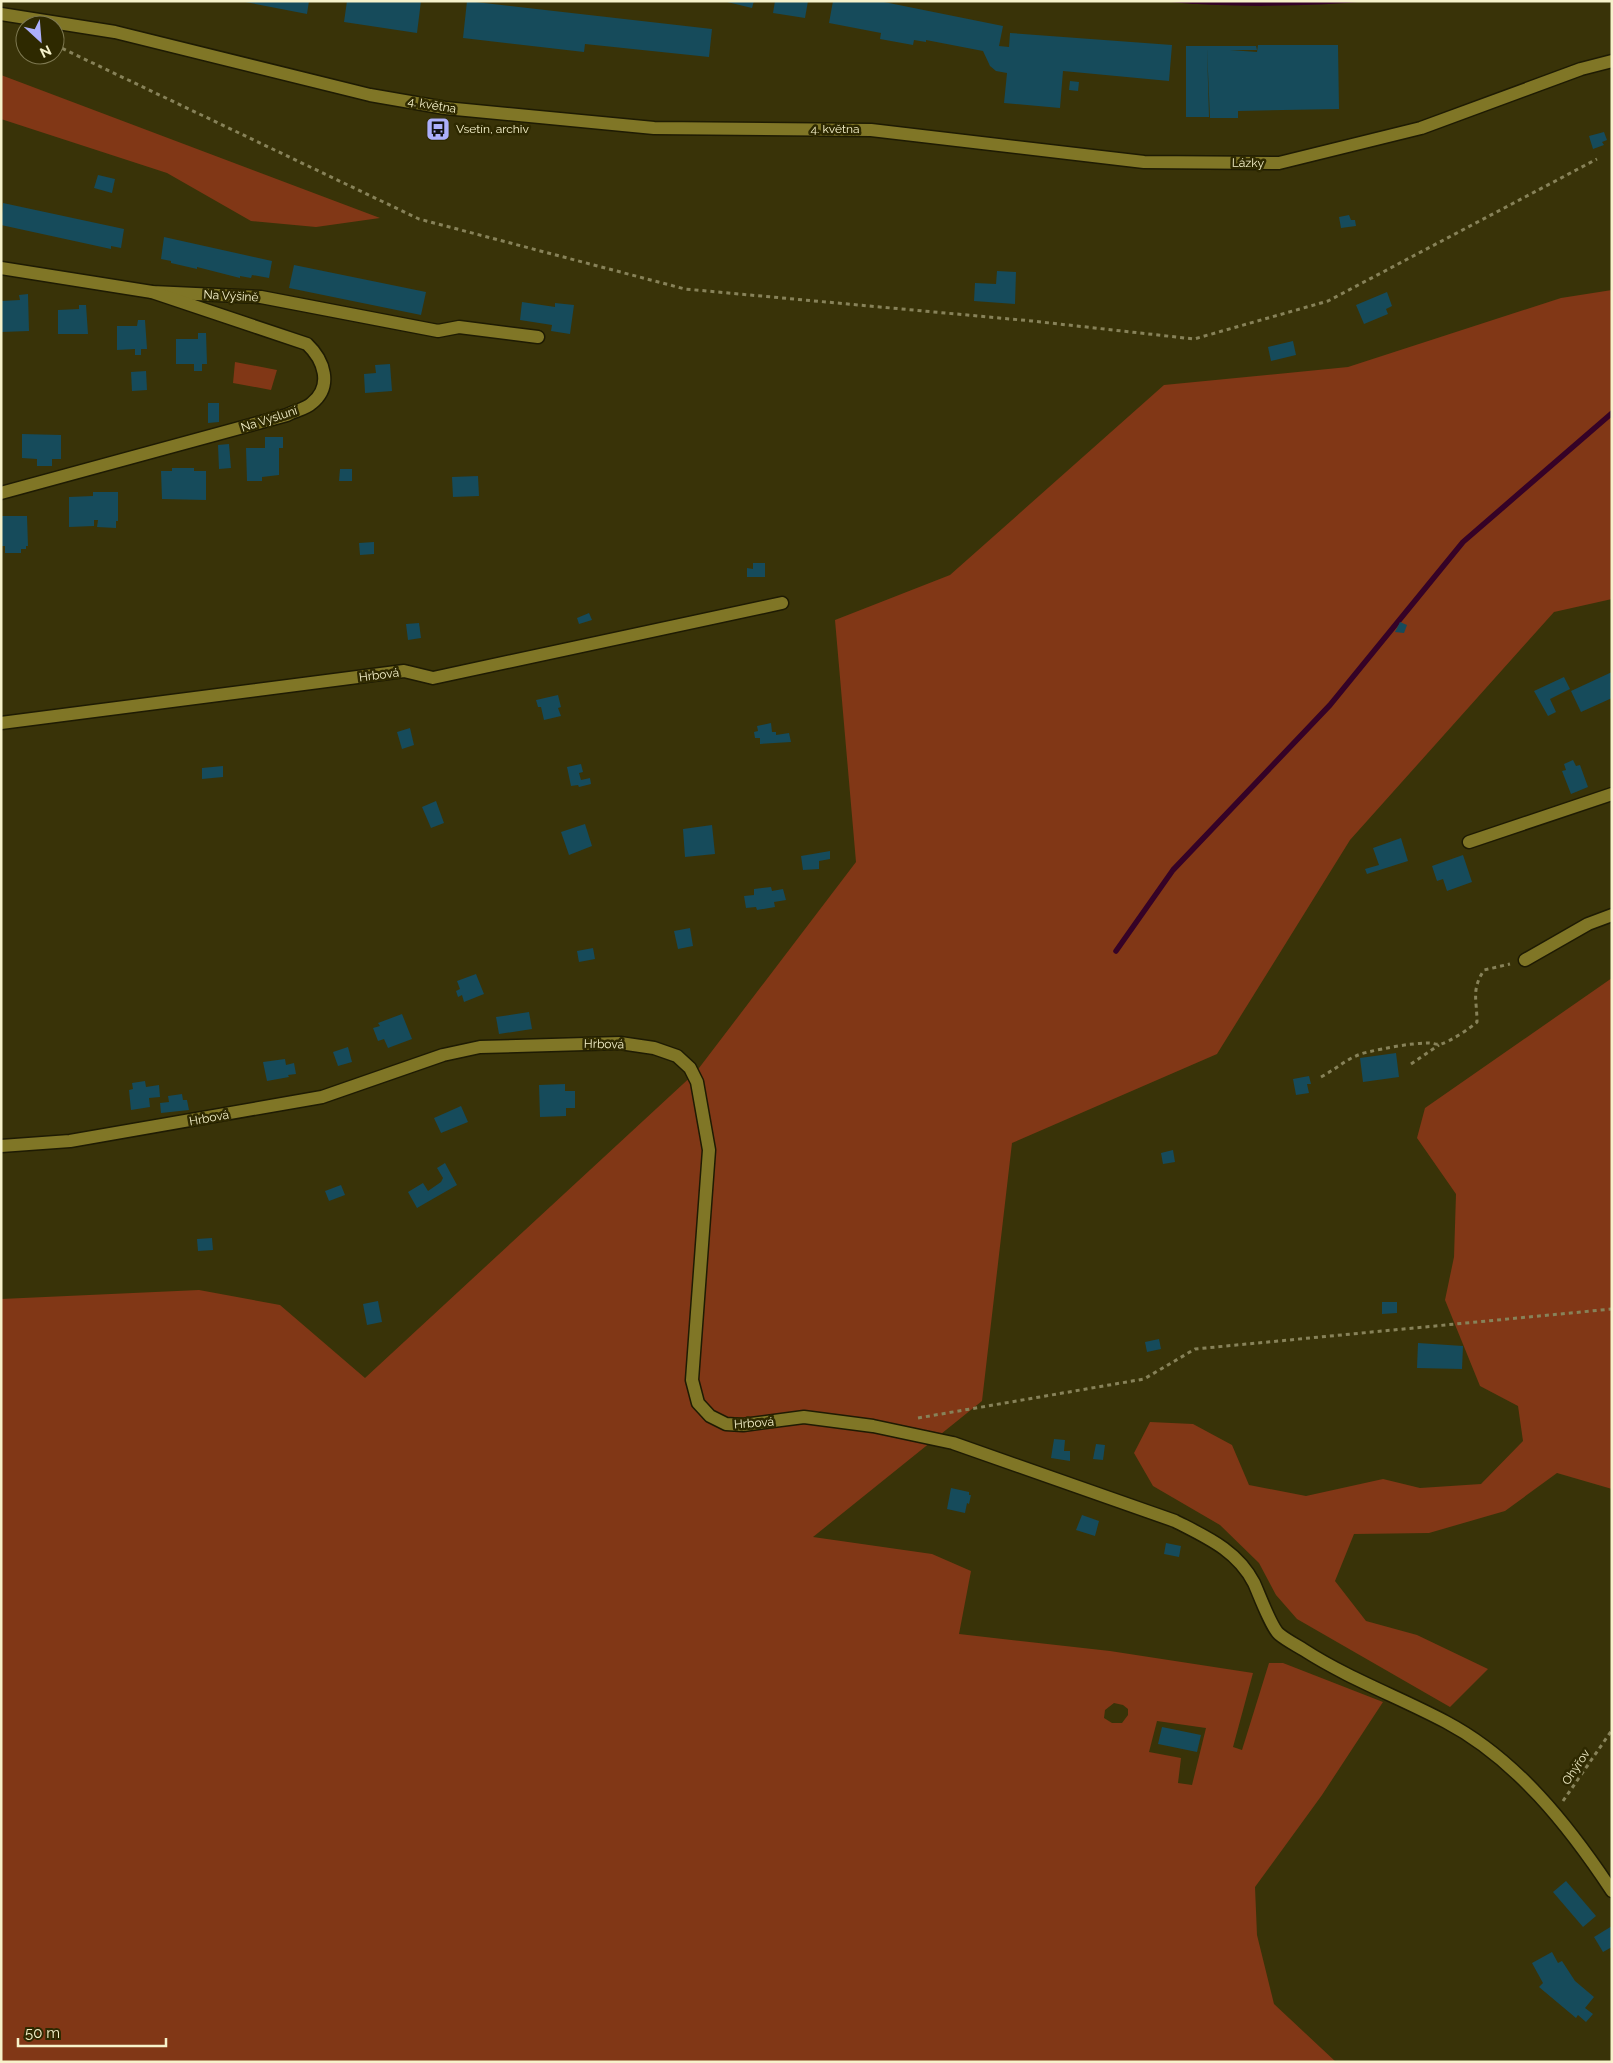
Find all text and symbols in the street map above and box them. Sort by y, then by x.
north arrow [15,15,65,65]
text: N [37,42,54,61]
street label: 4. května [407,94,457,116]
bus stop icon: Vsetín, archiv [425,116,451,142]
place label: Vsetín, archiv [456,122,529,136]
street label: 4. května [811,122,859,136]
street label: Lázky [1232,156,1265,170]
street label: Na Výšině [203,288,259,304]
street label: Na Výsluní [239,403,299,435]
street label: Hrbová [358,666,400,684]
street label: Hrbová [584,1037,624,1051]
street label: Hrbová [188,1108,230,1128]
street label: Hrbová [733,1415,775,1431]
street label: Ohýřov [1559,1746,1593,1787]
scale bar [18,2016,165,2048]
text: 50 m [25,2024,60,2042]

